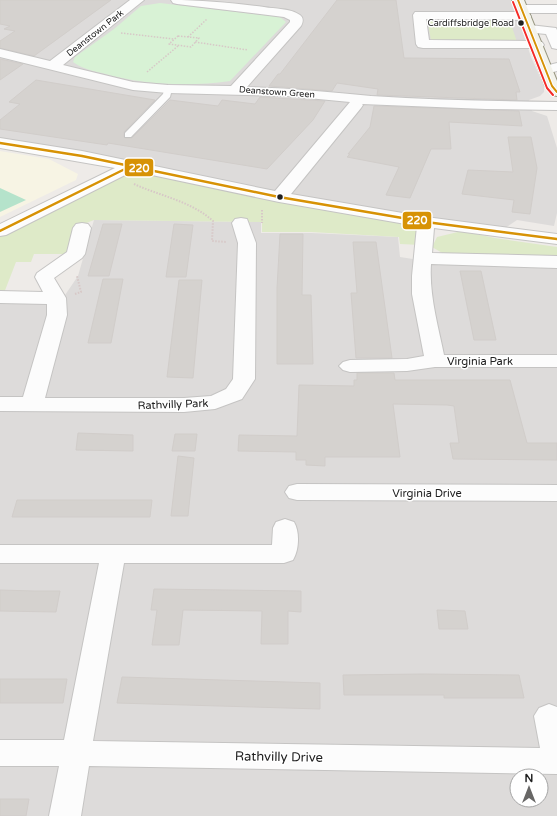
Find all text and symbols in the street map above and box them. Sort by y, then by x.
street label: Deanstown Park [65,8,126,59]
place label: Cardiffsbridge Road [427,18,514,29]
marker: Cardiffsbridge Road [516,18,526,28]
street label: Deanstown Green [239,84,315,101]
line badge: 220 [124,158,154,177]
text: 220 [129,162,149,175]
unlabelled marker [275,192,285,202]
line badge: 220 [402,211,432,230]
text: 220 [407,214,427,227]
street label: Virginia Park [447,355,513,368]
street label: Rathvilly Park [137,397,209,412]
street label: Virginia Drive [392,487,462,500]
street label: Rathvilly Drive [235,748,323,766]
north arrow [509,768,549,808]
text: N [525,772,533,785]

